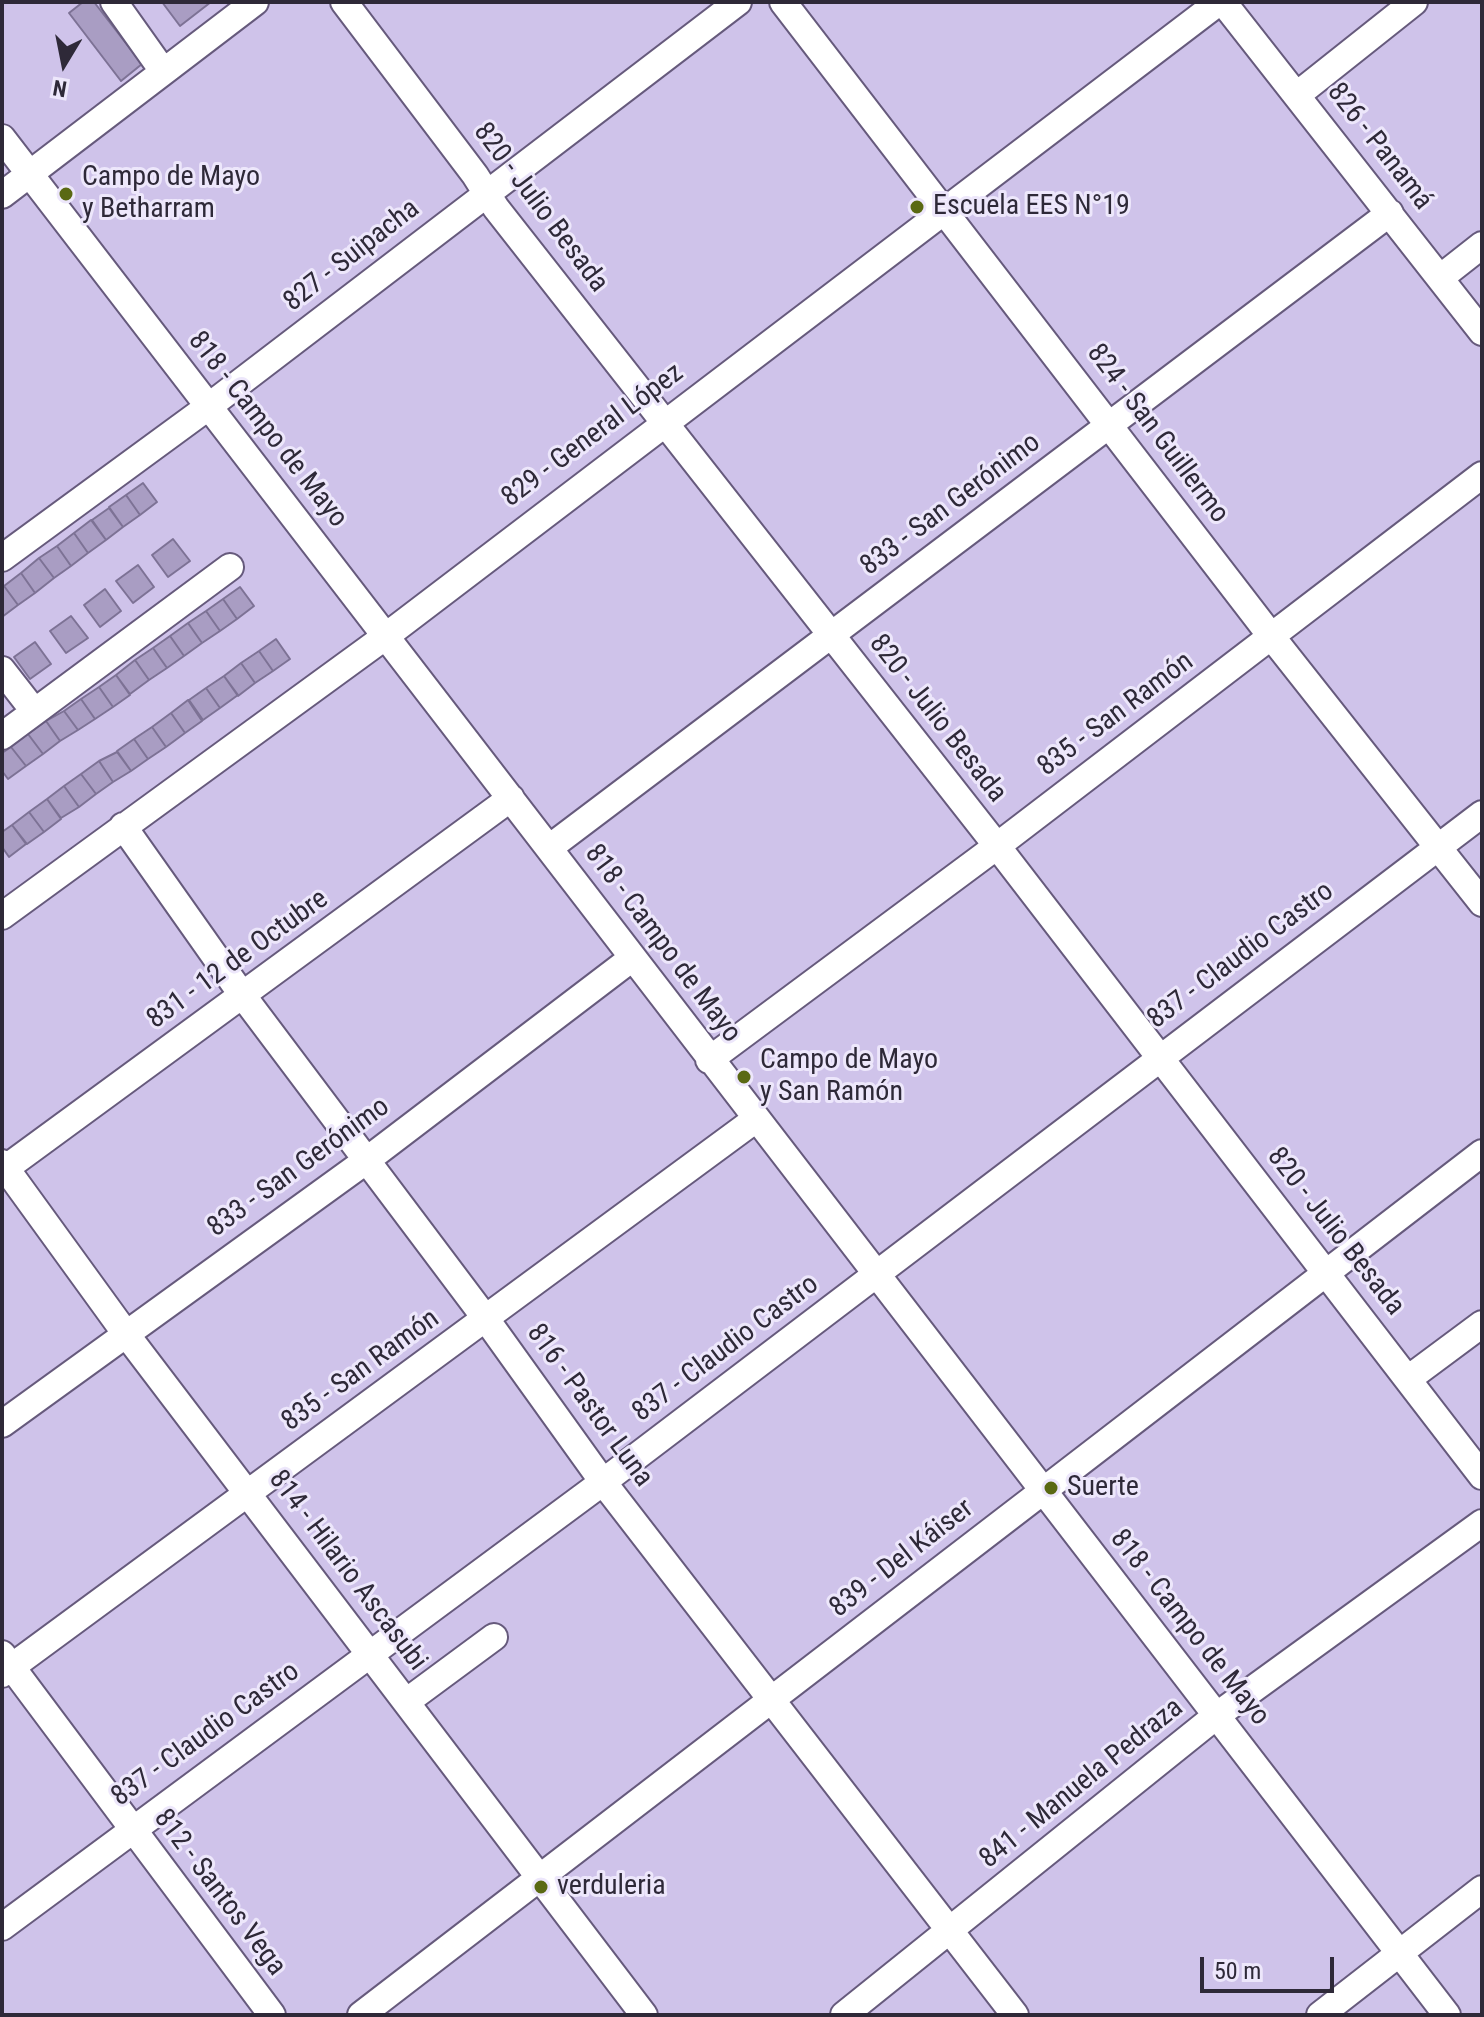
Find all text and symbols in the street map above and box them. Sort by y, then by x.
north arrow [24,24,104,104]
text: N [51,75,69,102]
street label: 826 - Panamá [1319,77,1439,217]
street label: 820 - Julio Besada [465,117,615,299]
place label: Campo de Mayo y Betharram [82,161,260,227]
marker: Campo de Mayo y Betharram [57,185,75,203]
place label: Escuela EES N°19 [933,190,1130,224]
street label: 827 - Suipacha [278,193,426,319]
marker: Escuela EES N°19 [908,198,926,216]
street label: 818 - Campo de Mayo [180,325,354,535]
street label: 824 - San Guillermo [1079,338,1235,530]
street label: 829 - General López [496,357,690,515]
street label: 833 - San Gerónimo [855,426,1047,584]
street label: 820 - Julio Besada [861,628,1013,810]
street label: 835 - San Ramón [1032,646,1200,784]
street label: 818 - Campo de Mayo [577,838,747,1050]
street label: 837 - Claudio Castro [1141,875,1341,1037]
street label: 831 - 12 de Octubre [141,883,335,1037]
place label: Campo de Mayo y San Ramón [760,1044,938,1110]
marker: Campo de Mayo y San Ramón [735,1068,753,1086]
street label: 833 - San Gerónimo [202,1091,396,1245]
street label: 820 - Julio Besada [1259,1141,1411,1323]
street label: 837 - Claudio Castro [626,1268,826,1430]
street label: 835 - San Ramón [276,1303,446,1439]
street label: 816 - Pastor Luna [519,1318,659,1494]
street label: 814 - Hilario Ascasubi [261,1464,433,1678]
place label: Suerte [1067,1471,1139,1505]
marker: Suerte [1042,1479,1060,1497]
street label: 839 - Del Káiser [824,1493,980,1625]
street label: 818 - Campo de Mayo [1102,1523,1276,1733]
street label: 837 - Claudio Castro [106,1656,306,1814]
street label: 841 - Manuela Pedraza [974,1692,1190,1876]
street label: 812 - Santos Vega [146,1803,292,1983]
place label: verduleria [557,1870,666,1904]
marker: verduleria [532,1878,550,1896]
scale bar [1204,1941,1338,1991]
text: 50 m [1214,1957,1261,1985]

